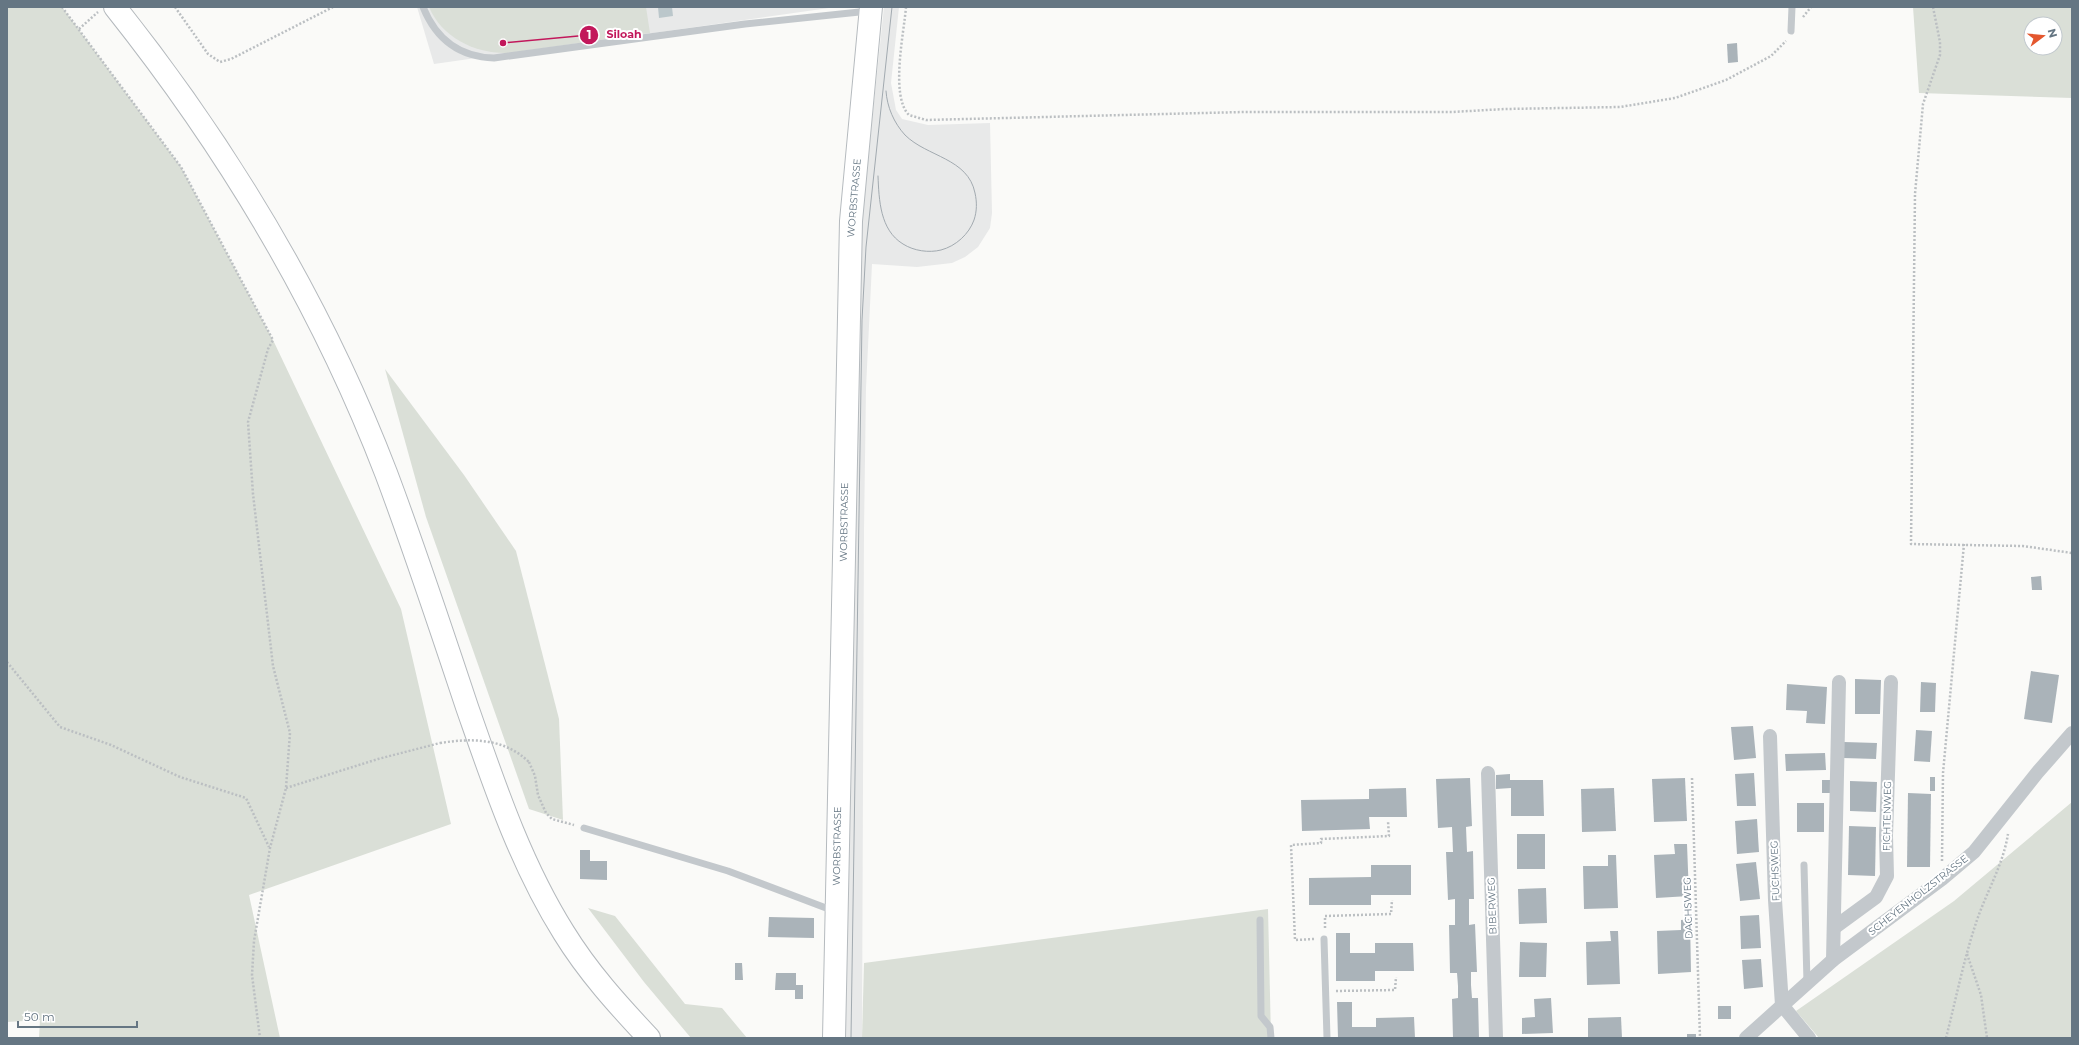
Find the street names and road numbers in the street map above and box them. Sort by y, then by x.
street label: WORBSTRASSE [844,158,864,238]
street label: WORBSTRASSE [837,482,851,562]
street label: FICHTENWEG [1880,781,1894,851]
street label: WORBSTRASSE [830,806,844,886]
street label: FUCHSWEG [1767,840,1783,902]
street label: SCHEYENHOLZSTRASSE [1865,852,1971,938]
street label: BIBERWEG [1485,877,1499,935]
street label: DACHSWEG [1680,877,1696,939]

